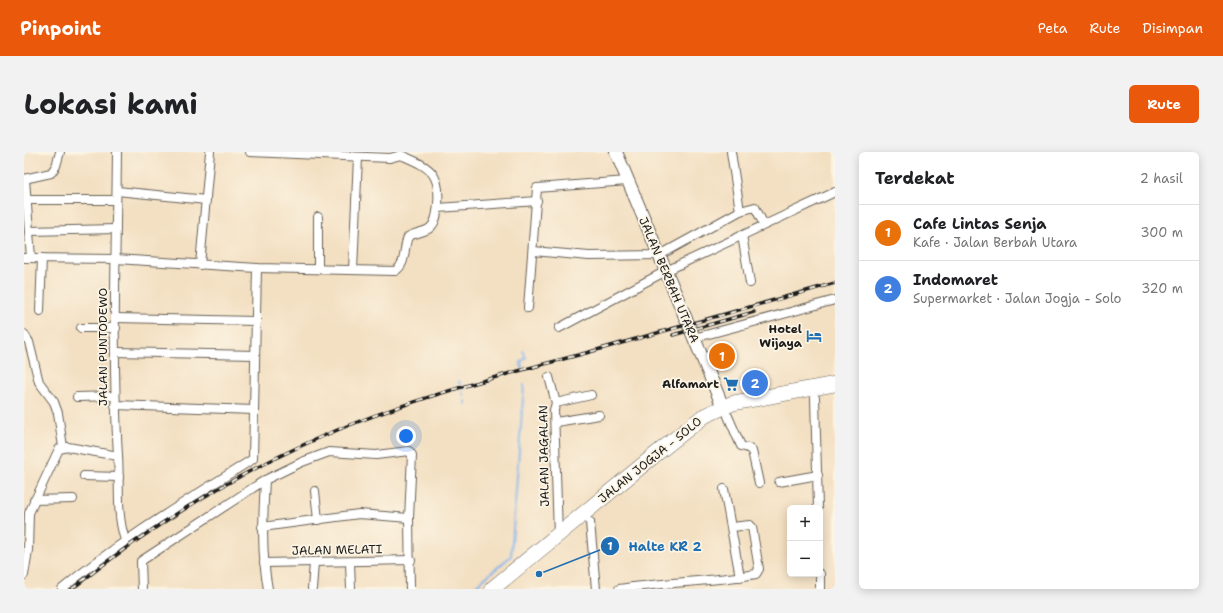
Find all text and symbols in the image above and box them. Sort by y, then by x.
text: Pinpoint [20,16,101,41]
text: Peta [1038,19,1067,37]
text: Rute [1089,19,1120,37]
text: Disimpan [1142,19,1203,37]
text: Lokasi kami [24,85,198,123]
button: Rute [1129,85,1199,123]
text: Terdekat [875,167,955,189]
text: 2 hasil [1140,170,1183,187]
text: Cafe Lintas Senja [913,214,1047,234]
street label: JALAN BERBAH UTARA [635,215,703,346]
text: 1 [885,224,891,241]
text: 300 m [1140,224,1183,241]
text: Kafe · Jalan Berbah Utara [913,234,1077,251]
text: Indomaret [913,270,998,290]
text: 2 [883,280,893,297]
text: 320 m [1141,280,1183,297]
street label: JALAN PUNTODEWO [95,288,111,406]
text: Supermarket · Jalan Jogja - Solo [913,290,1121,307]
place label: Hotel Wijaya [759,321,803,351]
hotel icon: Hotel Wijaya [805,327,823,345]
pin: 1 [709,341,735,371]
pin: 2 [742,368,768,398]
supermarket icon: Alfamart [722,375,740,393]
place label: Alfamart [662,376,719,392]
street label: JALAN JAGALAN [535,405,553,507]
street label: JALAN JOGJA - SOLO [595,413,705,507]
your location [396,426,416,446]
map controls [787,505,823,577]
button: + [787,505,823,541]
callout: Halte KR 2 [600,534,709,559]
text: 1 [607,538,613,554]
text: Halte KR 2 [629,538,702,555]
street label: JALAN MELATI [292,541,383,559]
button: − [787,541,823,577]

